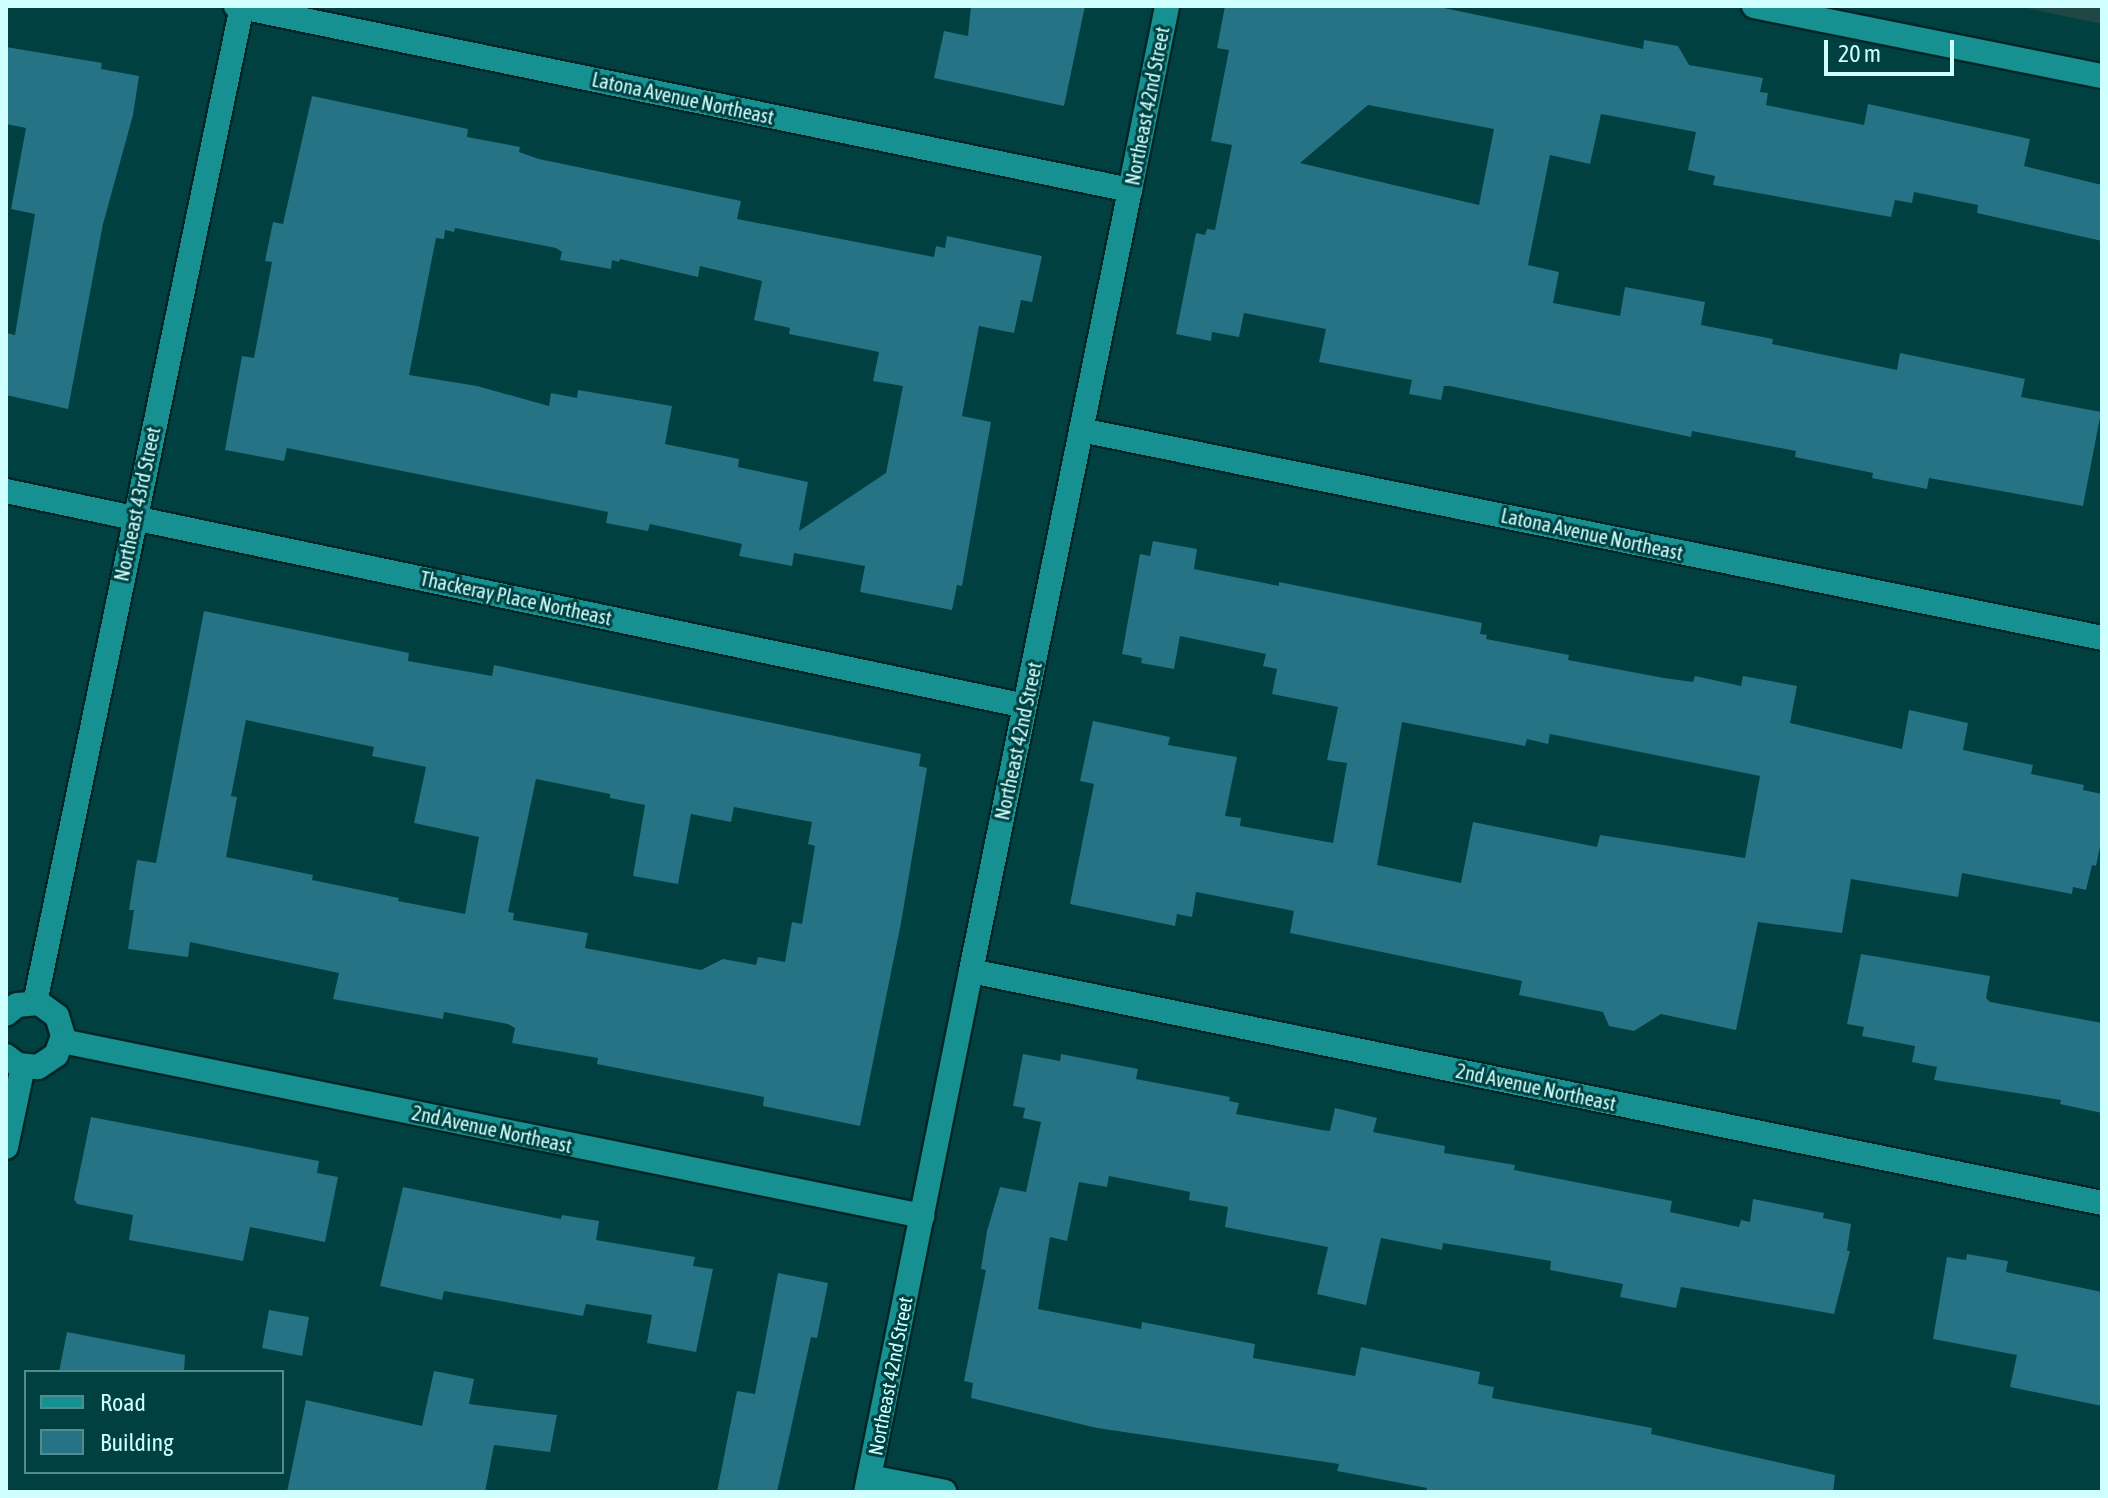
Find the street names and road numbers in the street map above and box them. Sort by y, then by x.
street label: Northeast 42nd Street [1120,25,1174,187]
street label: Latona Avenue Northeast [590,67,776,129]
street label: Northeast 43rd Street [109,425,165,583]
street label: Latona Avenue Northeast [1499,503,1685,565]
street label: Thackeray Place Northeast [418,566,614,630]
street label: Northeast 42nd Street [990,660,1046,822]
street label: 2nd Avenue Northeast [1454,1058,1618,1116]
street label: 2nd Avenue Northeast [410,1100,574,1158]
street label: Northeast 42nd Street [863,1295,917,1457]

